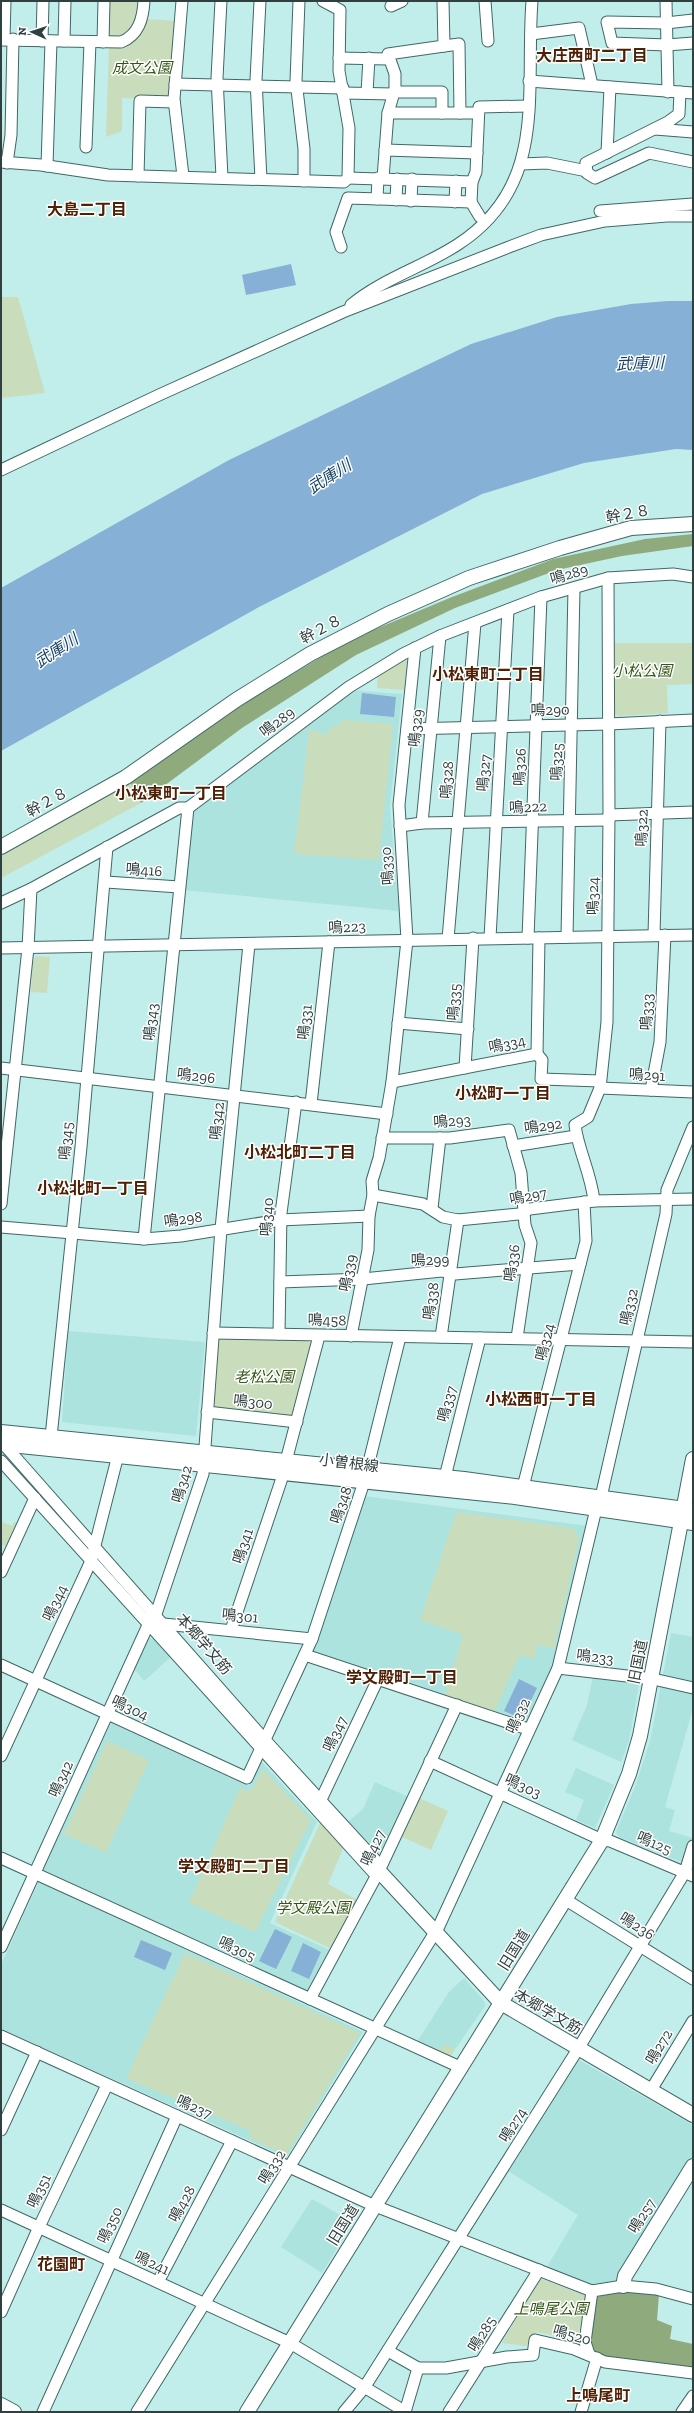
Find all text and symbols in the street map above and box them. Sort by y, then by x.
north arrow [12,12,52,52]
text: N [16,26,29,36]
district label: 大庄西町二丁目 [536,46,648,65]
park label: 成文公園 [112,59,174,77]
district label: 大島二丁目 [47,200,127,219]
water label: 武庫川 [616,353,666,374]
water label: 武庫川 [304,454,356,497]
street label: 幹２８ [604,501,652,527]
street label: 鳴289 [548,560,590,588]
street label: 幹２８ [297,610,345,648]
water label: 武庫川 [31,628,83,671]
park label: 小松公園 [612,662,674,680]
district label: 小松東町二丁目 [432,665,544,684]
street label: 鳴290 [530,701,570,719]
street label: 鳴289 [256,703,298,741]
street label: 鳴329 [405,708,427,748]
street label: 鳴325 [547,743,567,781]
street label: 鳴326 [510,748,530,786]
street label: 鳴327 [473,754,495,792]
street label: 鳴328 [437,760,457,800]
street label: 幹２８ [23,783,71,821]
district label: 小松東町一丁目 [115,784,227,803]
street label: 鳴222 [509,797,548,817]
street label: 鳴322 [632,809,652,847]
street label: 鳴330 [377,846,397,886]
street label: 鳴416 [125,860,163,880]
street label: 鳴324 [584,877,602,915]
street label: 鳴223 [328,917,366,937]
street label: 鳴335 [444,982,464,1021]
street label: 鳴333 [637,993,657,1031]
street label: 鳴343 [140,1002,162,1042]
street label: 鳴331 [294,1003,316,1041]
street label: 鳴334 [487,1032,527,1056]
street label: 鳴296 [176,1065,216,1087]
street label: 鳴291 [628,1065,666,1085]
district label: 小松町一丁目 [455,1084,551,1103]
street label: 鳴342 [206,1101,228,1141]
street label: 鳴293 [432,1111,472,1131]
street label: 鳴292 [523,1114,564,1138]
street label: 鳴345 [55,1121,77,1161]
district label: 小松北町二丁目 [244,1143,356,1162]
district label: 小松北町一丁目 [37,1179,149,1198]
street label: 鳴297 [508,1184,548,1208]
street label: 鳴340 [257,1197,277,1237]
street label: 鳴298 [163,1207,203,1231]
street label: 鳴336 [500,1243,524,1283]
street label: 鳴299 [411,1251,450,1269]
street label: 鳴339 [336,1253,360,1293]
street label: 鳴338 [419,1281,443,1321]
street label: 鳴332 [616,1286,642,1327]
street label: 鳴458 [307,1311,347,1329]
street label: 鳴324 [532,1321,558,1363]
park label: 老松公園 [234,1368,296,1386]
street label: 鳴337 [434,1384,460,1424]
district label: 小松西町一丁目 [485,1390,597,1409]
street label: 鳴300 [232,1391,274,1413]
street label: 小曽根線 [318,1450,380,1476]
street label: 鳴342 [168,1463,196,1505]
street label: 鳴348 [326,1484,356,1526]
street label: 鳴341 [229,1526,257,1566]
street label: 鳴344 [39,1582,71,1624]
street label: 鳴301 [221,1605,259,1627]
street label: 本郷学文筋 [173,1610,235,1678]
street label: 旧国道 [625,1638,651,1686]
street label: 鳴233 [575,1646,615,1668]
district label: 学文殿町一丁目 [346,1668,458,1687]
street label: 鳴304 [108,1692,152,1724]
street label: 鳴332 [502,1695,534,1737]
street label: 鳴347 [319,1713,351,1755]
street label: 鳴342 [45,1758,77,1800]
street label: 鳴303 [502,1770,544,1802]
street label: 鳴427 [357,1827,389,1869]
street label: 鳴125 [634,1828,674,1858]
district label: 学文殿町二丁目 [178,1857,290,1876]
park label: 学文殿公園 [275,1899,352,1917]
street label: 鳴236 [616,1908,658,1944]
street label: 旧国道 [494,1926,534,1974]
street label: 鳴305 [216,1933,259,1965]
street label: 本郷学文筋 [511,1985,585,2039]
street label: 鳴272 [642,2026,677,2068]
street label: 鳴237 [173,2091,215,2123]
street label: 鳴274 [495,2104,531,2146]
street label: 鳴332 [254,2146,290,2188]
street label: 鳴351 [23,2171,55,2211]
street label: 鳴428 [165,2183,199,2225]
street label: 鳴257 [624,2195,660,2237]
street label: 旧国道 [323,2201,363,2249]
street label: 鳴350 [94,2204,126,2246]
street label: 鳴241 [132,2247,173,2279]
district label: 花園町 [37,2255,85,2274]
park label: 上鳴尾公園 [513,2300,590,2318]
street label: 鳴285 [464,2313,500,2355]
street label: 鳴520 [551,2321,593,2349]
district label: 上鳴尾町 [566,2386,630,2405]

